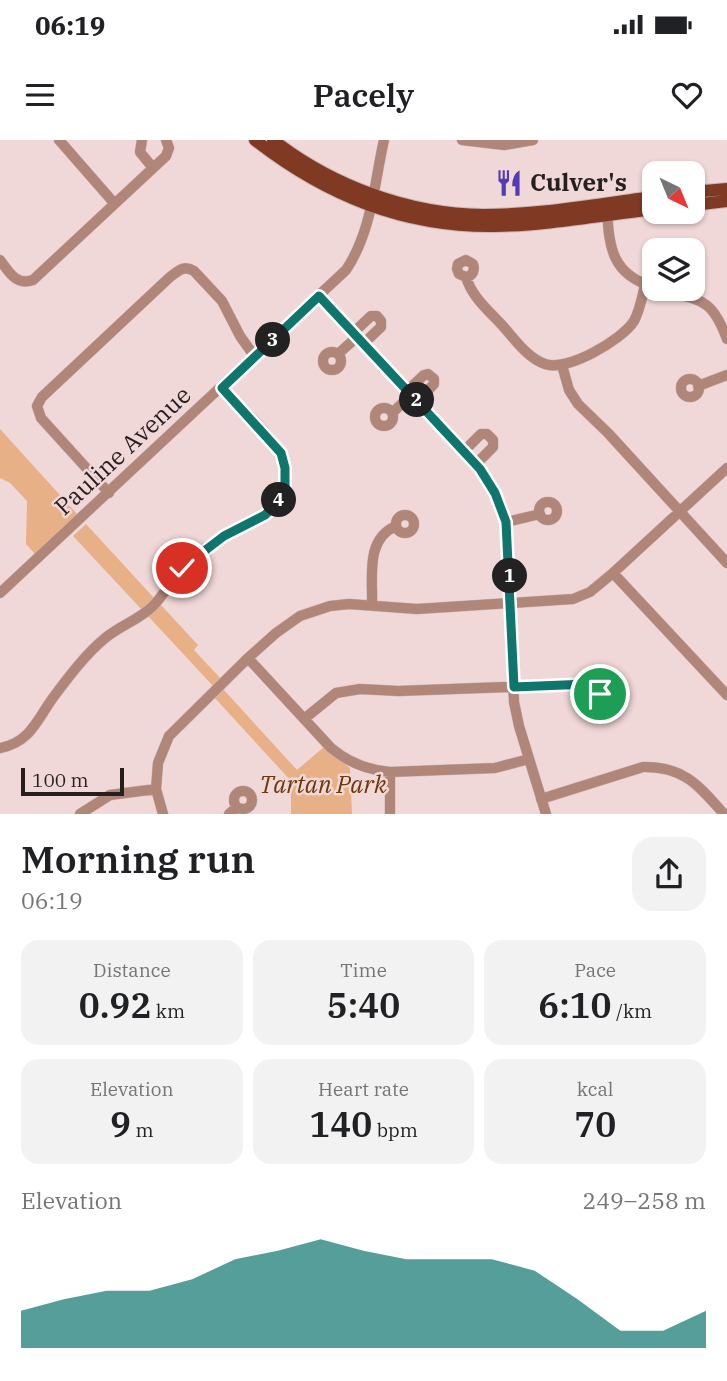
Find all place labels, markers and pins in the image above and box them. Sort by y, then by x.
place label: Culver's [530,166,627,198]
restaurant icon: Culver's [494,168,524,198]
pin: 3 [256,322,290,358]
pin: 2 [400,383,434,418]
pin: 4 [262,482,296,518]
pin [152,538,212,598]
pin: 1 [492,558,528,593]
pin [570,664,630,724]

